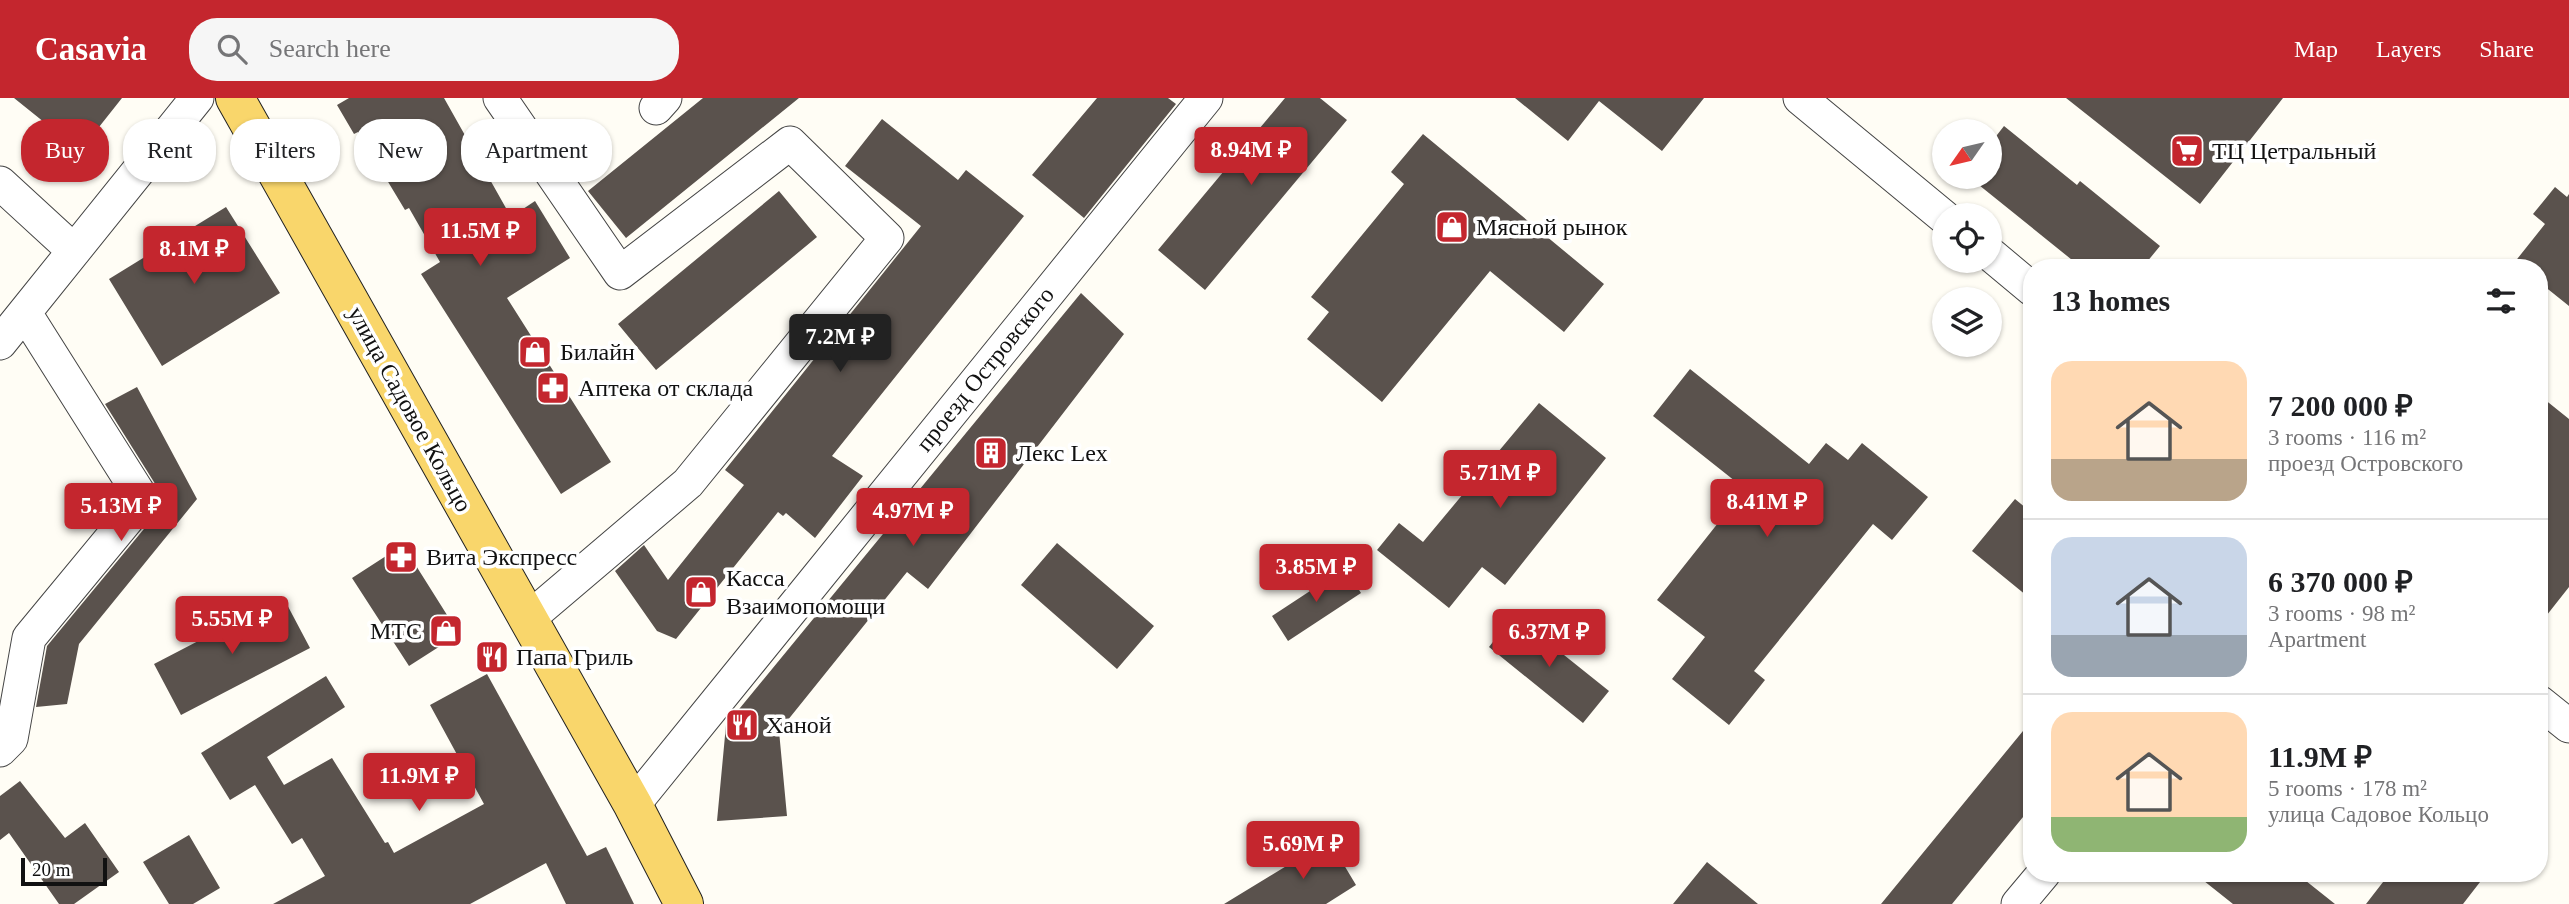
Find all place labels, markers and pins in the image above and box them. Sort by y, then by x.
pin: 8.94M ₽ [1186,127,1316,187]
supermarket icon: ТЦ Цетральный [2168,132,2206,170]
place label: ТЦ Цетральный [2212,138,2377,164]
pin: 11.5M ₽ [415,208,545,268]
shop icon: Мясной рынок [1433,208,1471,246]
place label: Мясной рынок [1476,214,1628,240]
pin: 8.1M ₽ [137,226,251,286]
pin: 7.2M ₽ [783,314,897,374]
shop icon: Билайн [516,333,554,371]
place label: Билайн [560,339,635,365]
pharmacy icon: Аптека от склада [534,369,572,407]
place label: Аптека от склада [578,375,754,401]
building icon: Лекс Lex [972,434,1010,472]
place label: Лекс Lex [1016,440,1108,466]
pin: 5.71M ₽ [1435,450,1565,510]
pin: 8.41M ₽ [1702,480,1832,539]
pin: 5.13M ₽ [56,484,186,543]
pin: 4.97M ₽ [848,489,978,548]
pharmacy icon: Вита Экспресс [382,538,420,576]
place label: Вита Экспресс [426,544,577,570]
pin: 3.85M ₽ [1251,545,1381,604]
place label: Касса Взаимопомощи [726,565,885,619]
shop icon: Касса Взаимопомощи [682,573,720,611]
pin: 5.55M ₽ [167,596,297,656]
pin: 6.37M ₽ [1484,610,1614,669]
shop icon: МТС [427,612,465,650]
place label: МТС [370,618,422,644]
restaurant icon: Папа Гриль [473,638,511,676]
place label: Папа Гриль [516,644,633,670]
restaurant icon: Ханой [723,706,761,744]
place label: Ханой [766,712,832,738]
pin: 11.9M ₽ [354,754,484,813]
pin: 5.69M ₽ [1238,822,1368,881]

